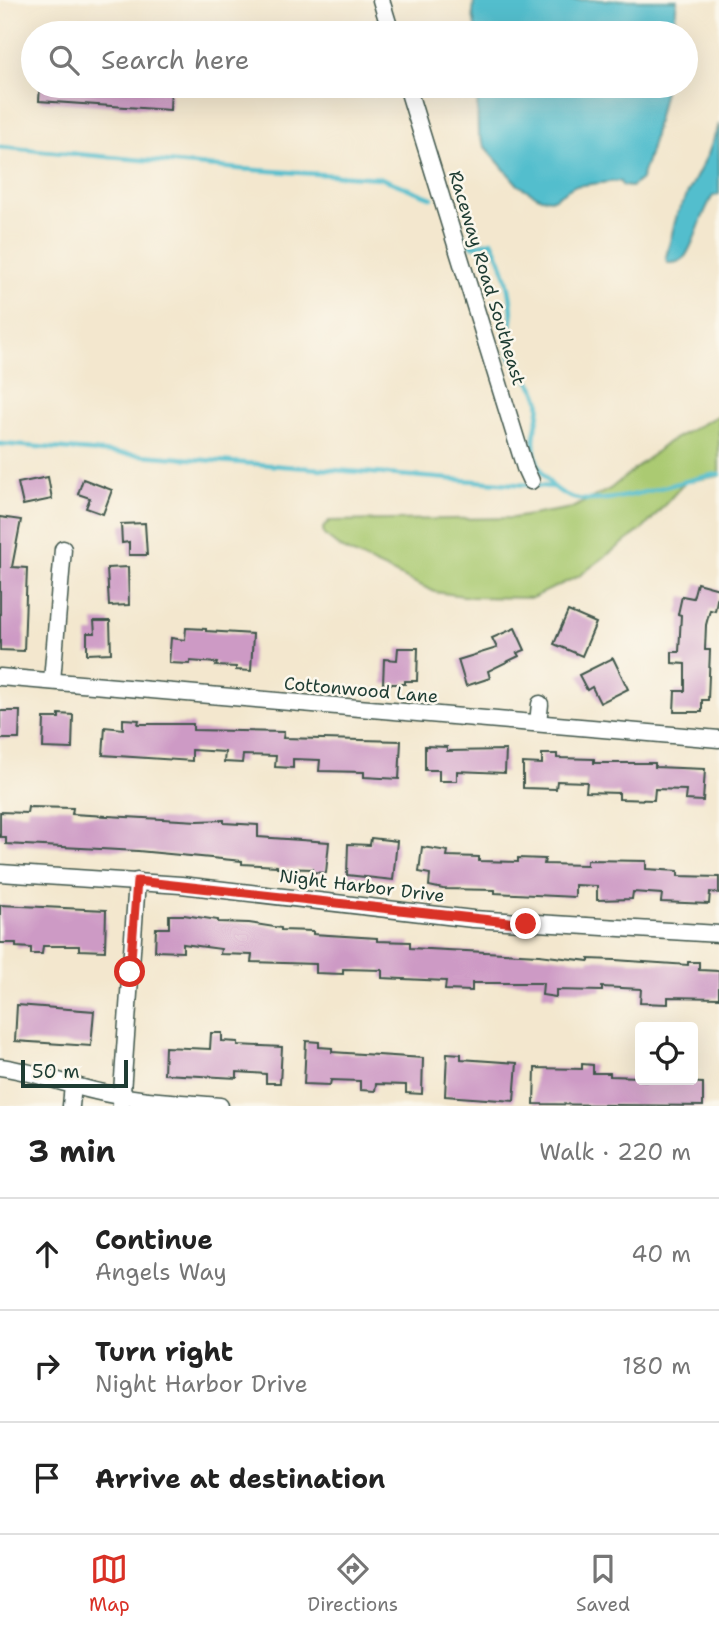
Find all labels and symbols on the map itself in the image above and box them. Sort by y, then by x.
street label: Raceway Road Southeast [443,168,531,388]
street label: Cottonwood Lane [283,671,439,709]
street label: Night Harbor Drive [278,864,446,908]
route end [510,908,541,939]
route start [114,956,145,987]
scale bar [21,1057,128,1089]

